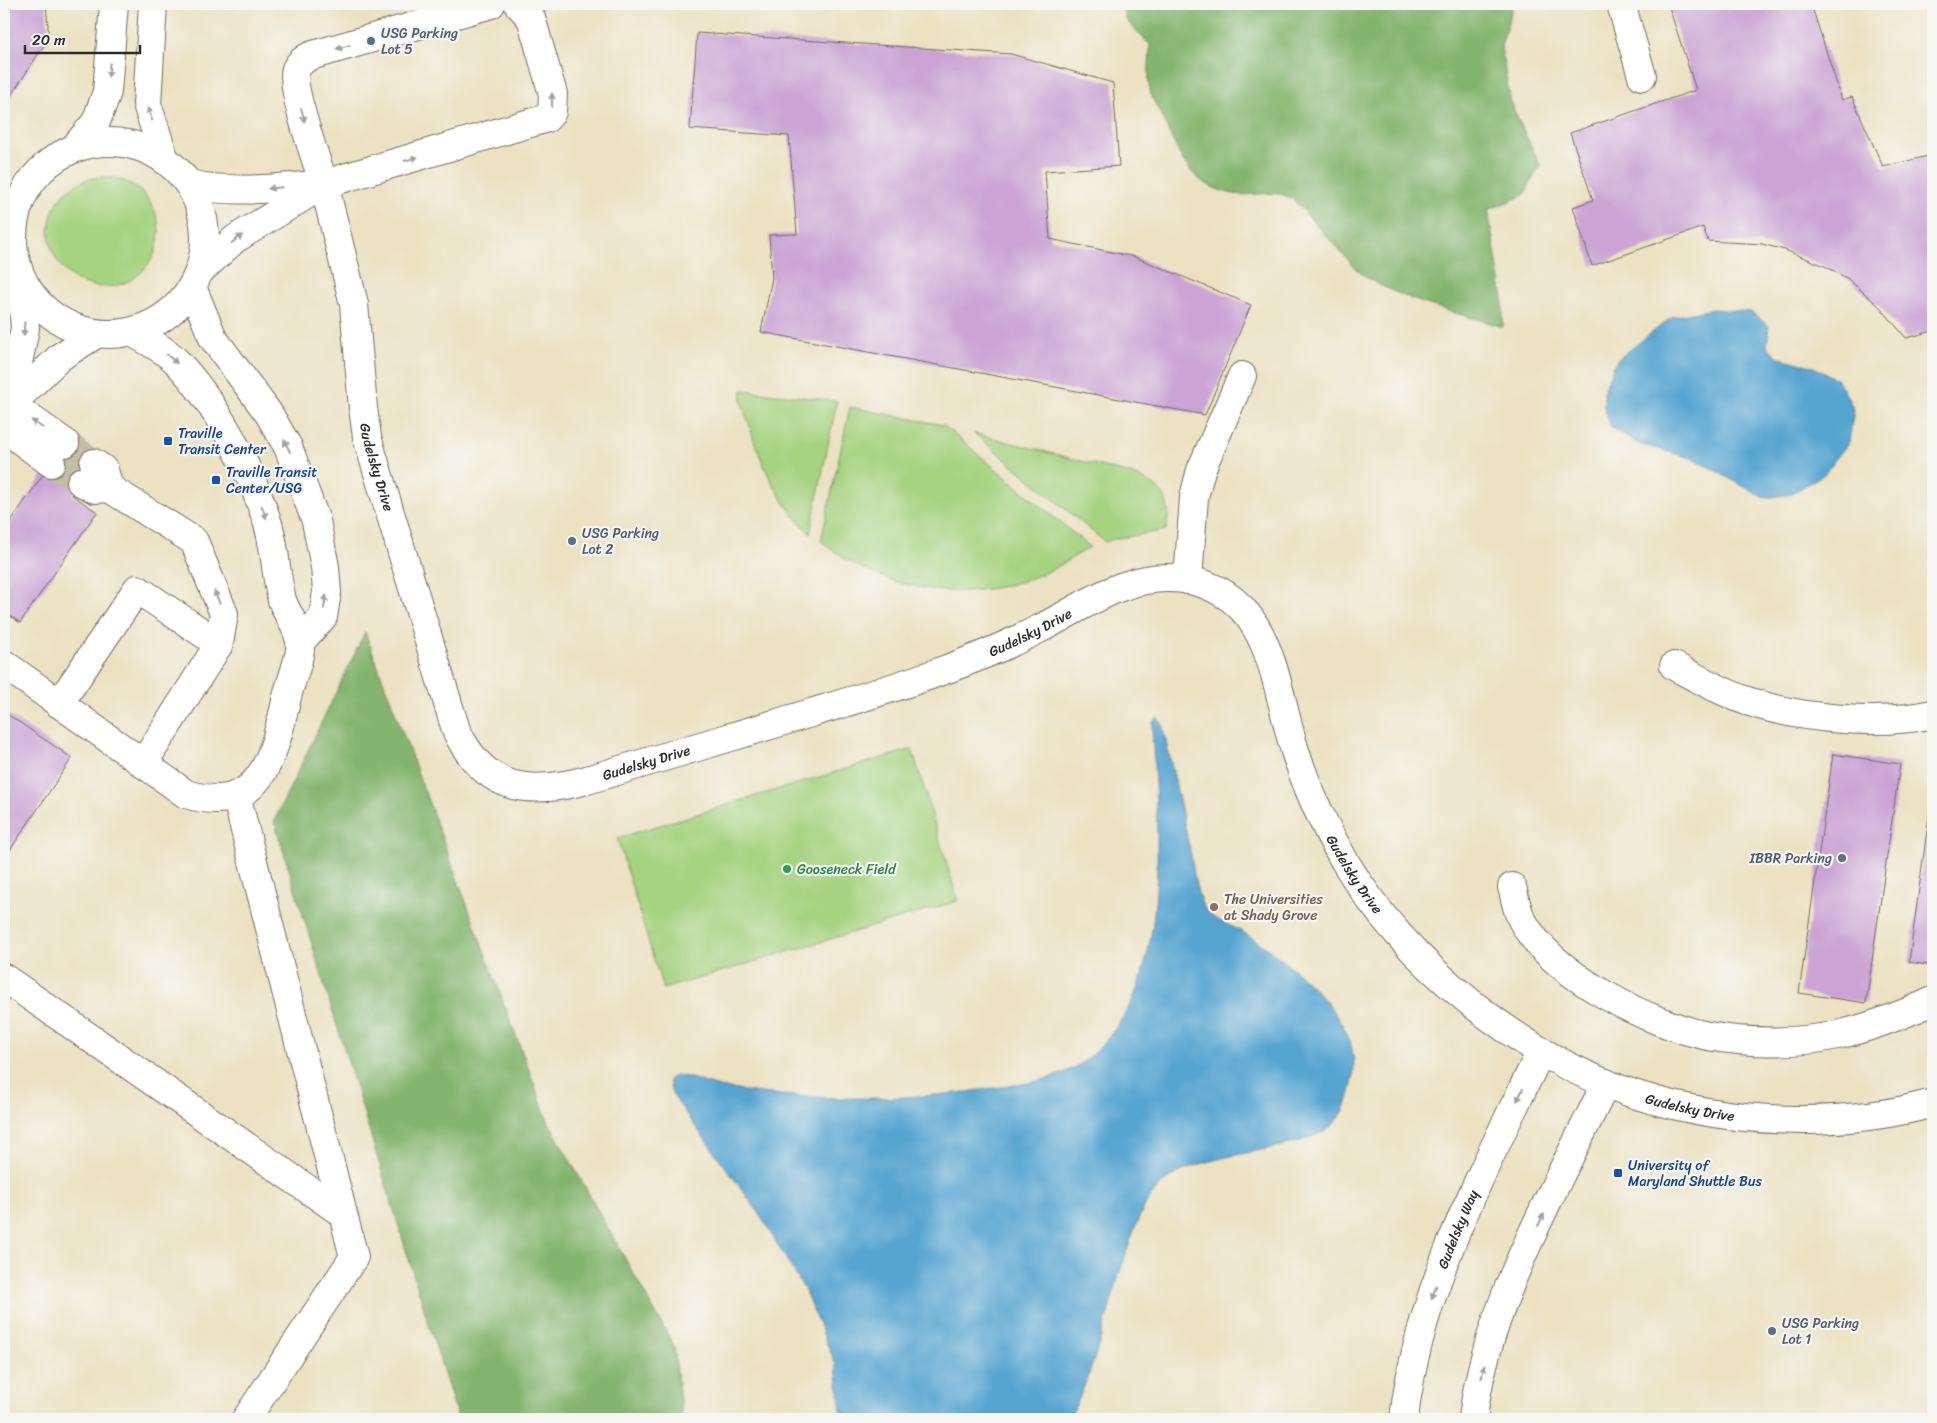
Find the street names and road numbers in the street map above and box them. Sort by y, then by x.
street label: Gudelsky Drive [353,422,401,514]
street label: Gudelsky Drive [984,601,1077,664]
street label: Gudelsky Drive [599,737,693,787]
street label: Gudelsky Drive [1320,830,1390,920]
street label: Gudelsky Drive [1642,1086,1736,1128]
street label: Gudelsky Way [1430,1185,1486,1272]

